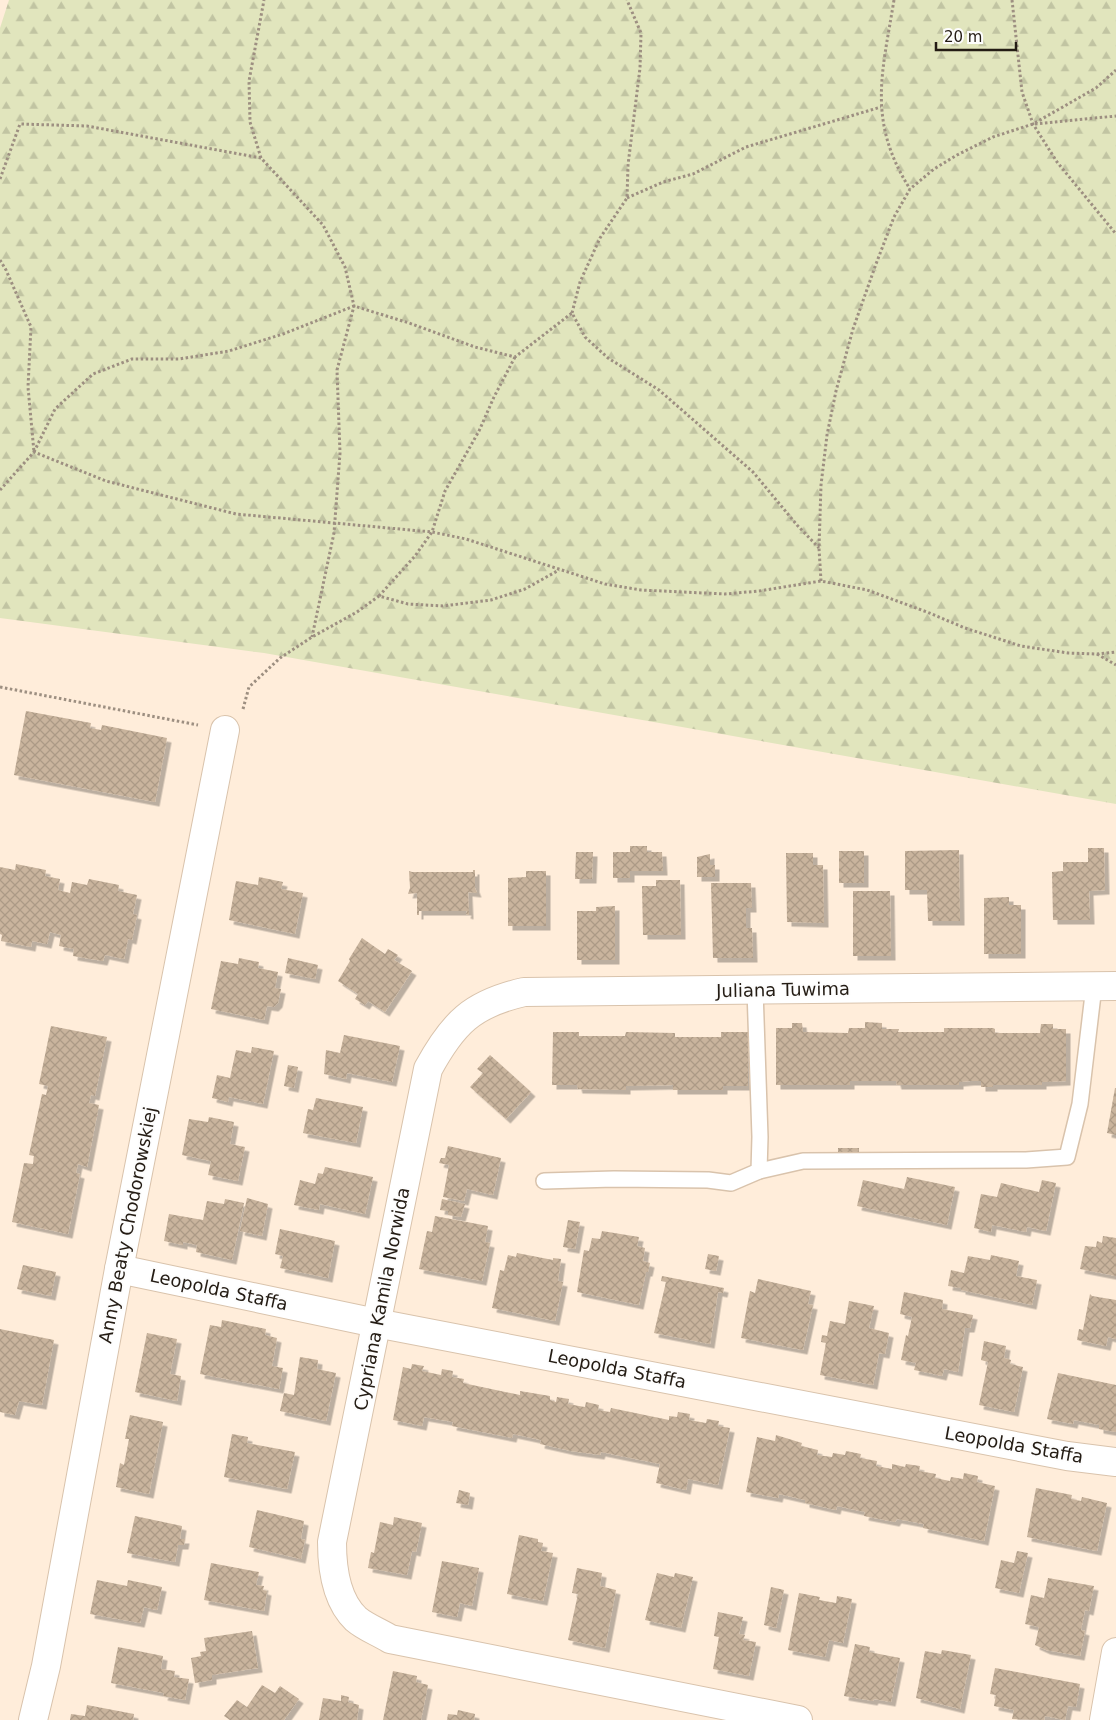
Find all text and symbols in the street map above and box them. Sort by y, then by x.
scale bar [936,20,1016,52]
text: 20 m [944,28,982,46]
street label: Juliana Tuwima [715,978,850,1001]
street label: Anny Beaty Chodorowskiej [94,1105,161,1345]
street label: Cypriana Kamila Norwida [350,1185,413,1412]
street label: Leopolda Staffa [148,1265,290,1314]
street label: Leopolda Staffa [546,1345,688,1392]
street label: Leopolda Staffa [943,1422,1085,1467]

